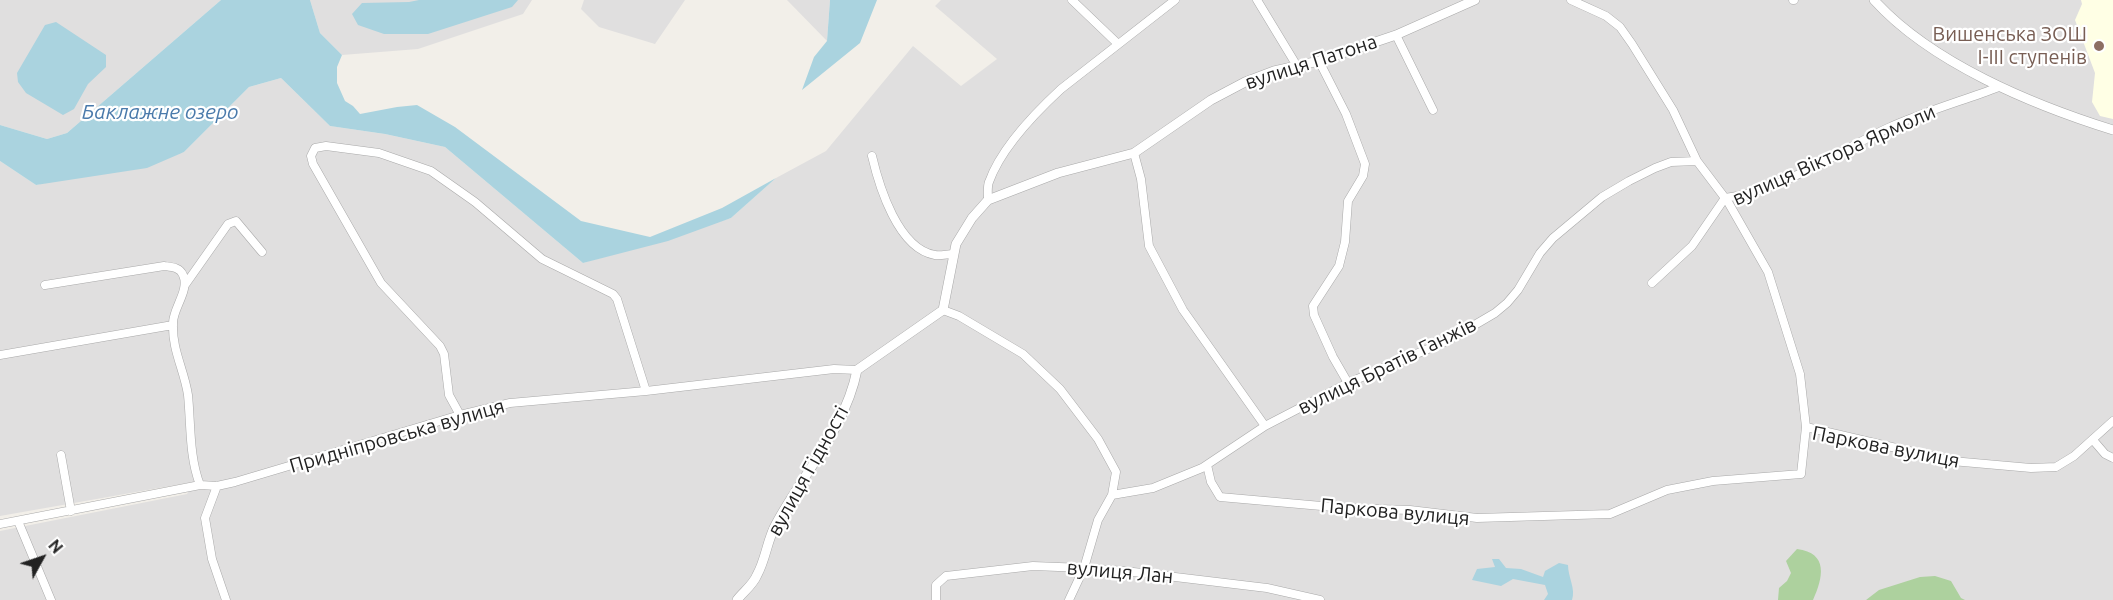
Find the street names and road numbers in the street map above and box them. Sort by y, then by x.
street label: вулиця Патона [1242,29,1380,95]
street label: вулиця Віктора Ярмоли [1729,99,1939,211]
street label: вулиця Братів Ганжів [1294,312,1480,420]
street label: Придніпровська вулиця [287,394,507,478]
street label: вулиця Гідності [762,402,854,540]
street label: Паркова вулиця [1810,421,1962,473]
street label: Паркова вулиця [1319,494,1471,530]
street label: вулиця Лан [1066,555,1174,589]

